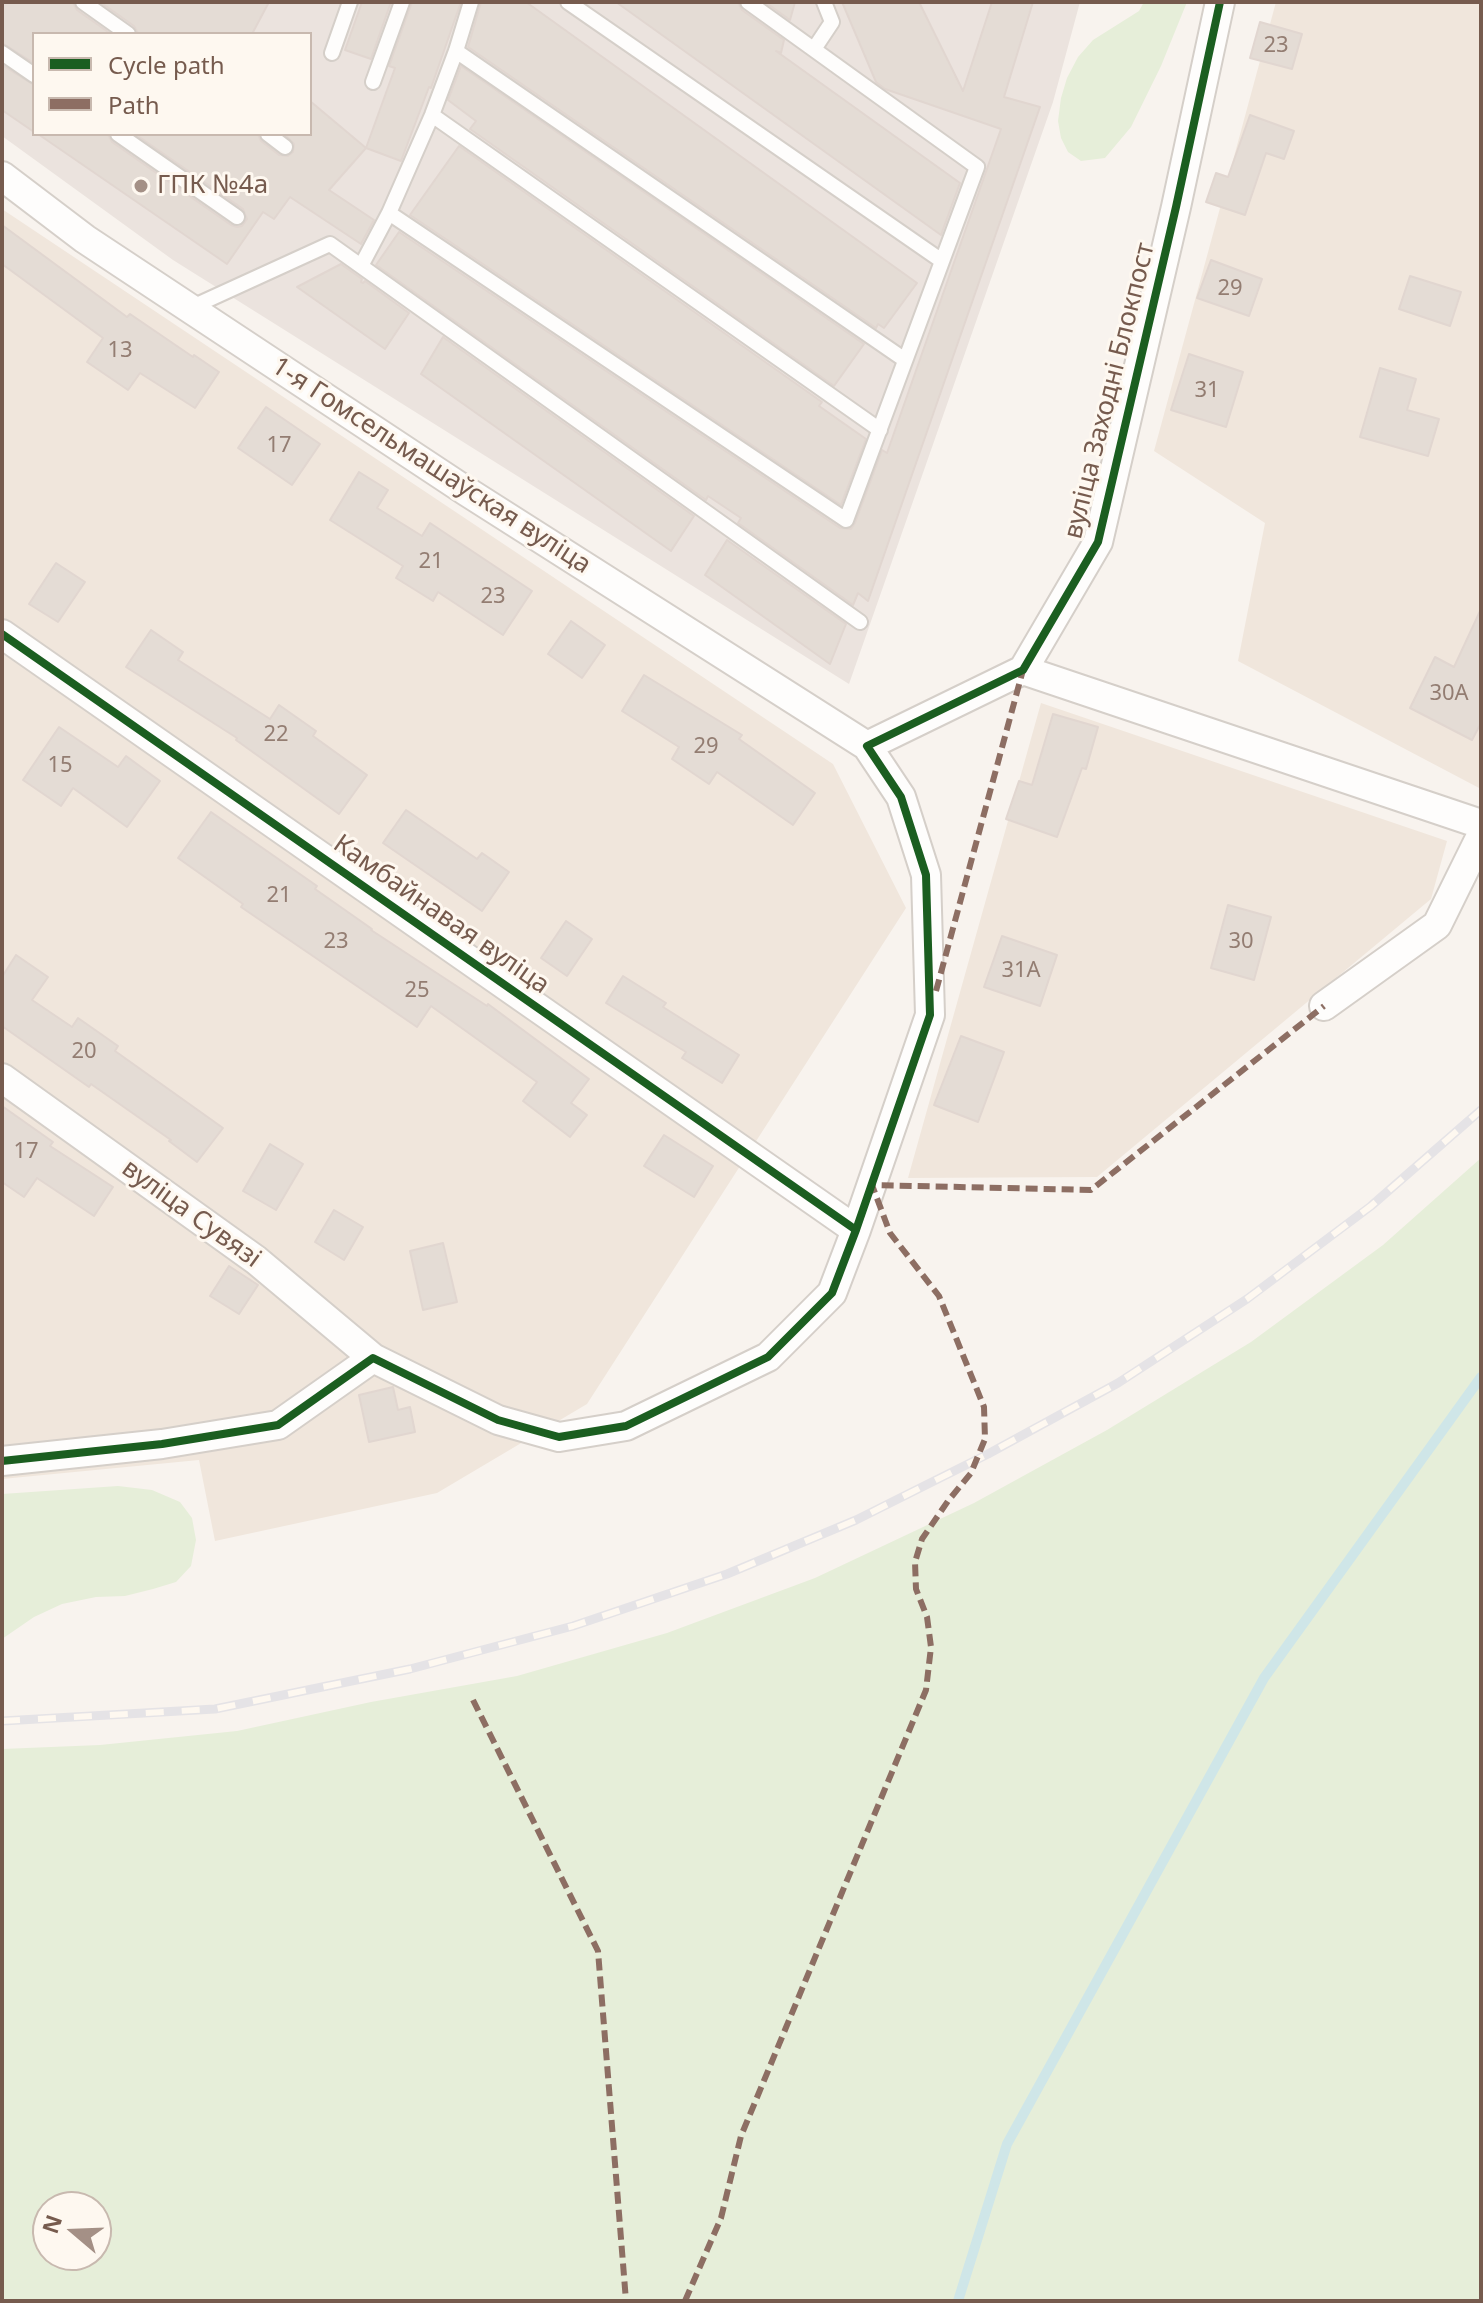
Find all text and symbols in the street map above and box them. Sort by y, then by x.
legend [32,32,312,136]
house number: 23 [1263,33,1289,59]
text: Cycle path [108,48,225,81]
text: Path [108,88,159,121]
place label: ГПК №4а [157,170,268,202]
marker: ГПК №4а [132,177,150,195]
street label: вуліца Заходні Блокпост [1058,240,1162,542]
house number: 29 [1217,276,1243,302]
house number: 13 [107,338,133,364]
street label: 1-я Гомсельмашаўская вуліца [266,351,596,581]
house number: 31 [1194,378,1220,404]
house number: 17 [266,433,292,459]
house number: 21 [418,549,444,575]
house number: 23 [480,584,506,610]
house number: 30А [1429,681,1469,707]
house number: 22 [263,722,289,748]
house number: 29 [693,734,719,760]
house number: 15 [47,753,73,779]
street label: Камбайнавая вуліца [327,829,555,1001]
house number: 21 [266,883,292,909]
house number: 23 [323,929,349,955]
house number: 30 [1228,929,1254,955]
house number: 31А [1001,958,1041,984]
house number: 25 [404,978,430,1004]
house number: 20 [71,1039,97,1065]
house number: 17 [13,1139,39,1165]
street label: вуліца Сувязі [115,1153,267,1275]
north arrow [32,2191,112,2271]
text: N [34,2211,68,2237]

